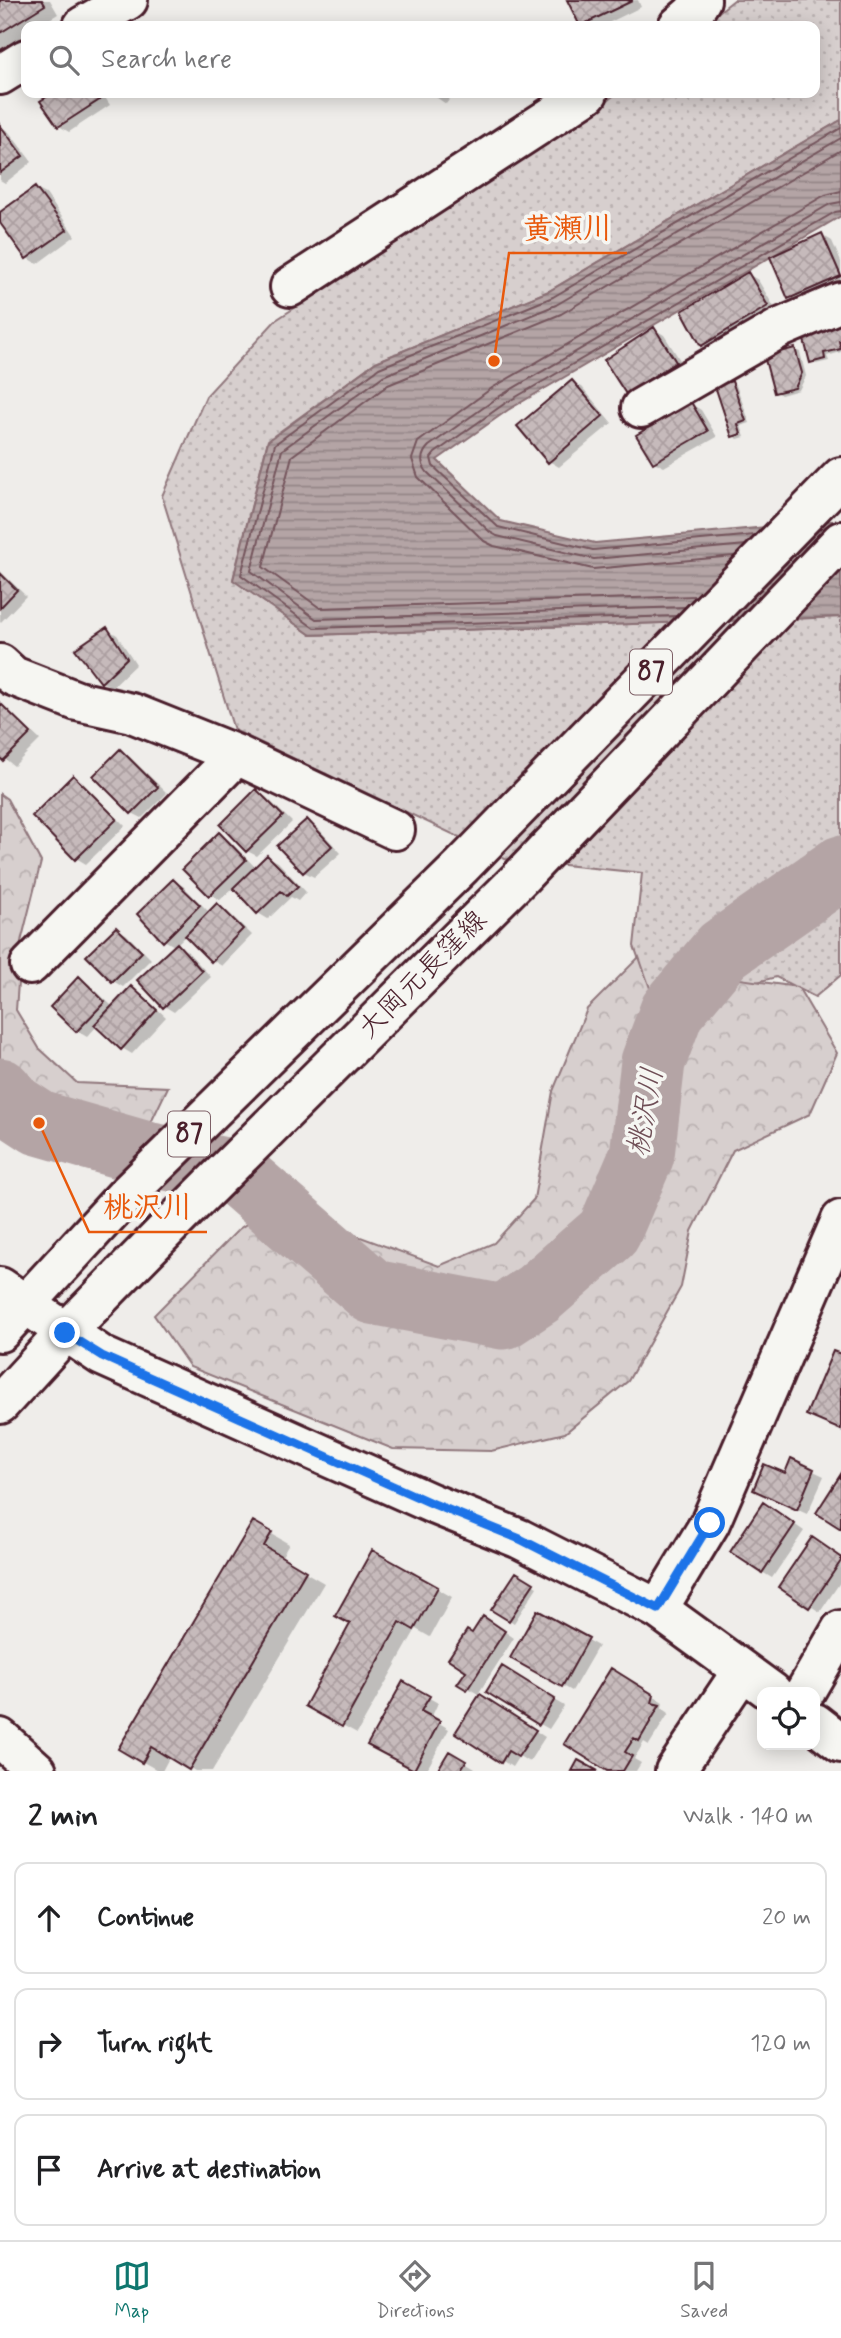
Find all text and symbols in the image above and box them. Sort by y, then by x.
search box [21,21,820,98]
icon: search [45,41,83,79]
text: Search here [101,43,232,77]
callout: 黄瀬川 [509,202,627,253]
text: 黄瀬川 [523,210,613,249]
road number: 87 [630,650,672,694]
street label: 大岡元長窪線 [351,903,495,1047]
water label: 桃沢川 [619,1064,673,1160]
road number: 87 [168,1112,210,1156]
callout: 桃沢川 [89,1181,207,1232]
text: 桃沢川 [103,1189,193,1228]
route end [49,1317,80,1348]
route start [694,1507,725,1538]
map controls [757,1687,820,1750]
button: locate [757,1687,820,1750]
text: 2 min [28,1797,98,1836]
text: Walk · 140 m [683,1802,813,1832]
icon: ahead [30,1899,68,1937]
text: Continue [97,1901,194,1935]
text: 20 m [762,1903,811,1933]
icon: right [30,2025,68,2063]
text: Turn right [97,2027,213,2061]
text: 120 m [750,2029,811,2059]
icon: arrive [30,2151,68,2189]
text: Arrive at destination [97,2153,321,2187]
tab: Map [113,2257,151,2324]
tab: Directions [376,2257,455,2324]
tab: Saved [680,2257,728,2324]

